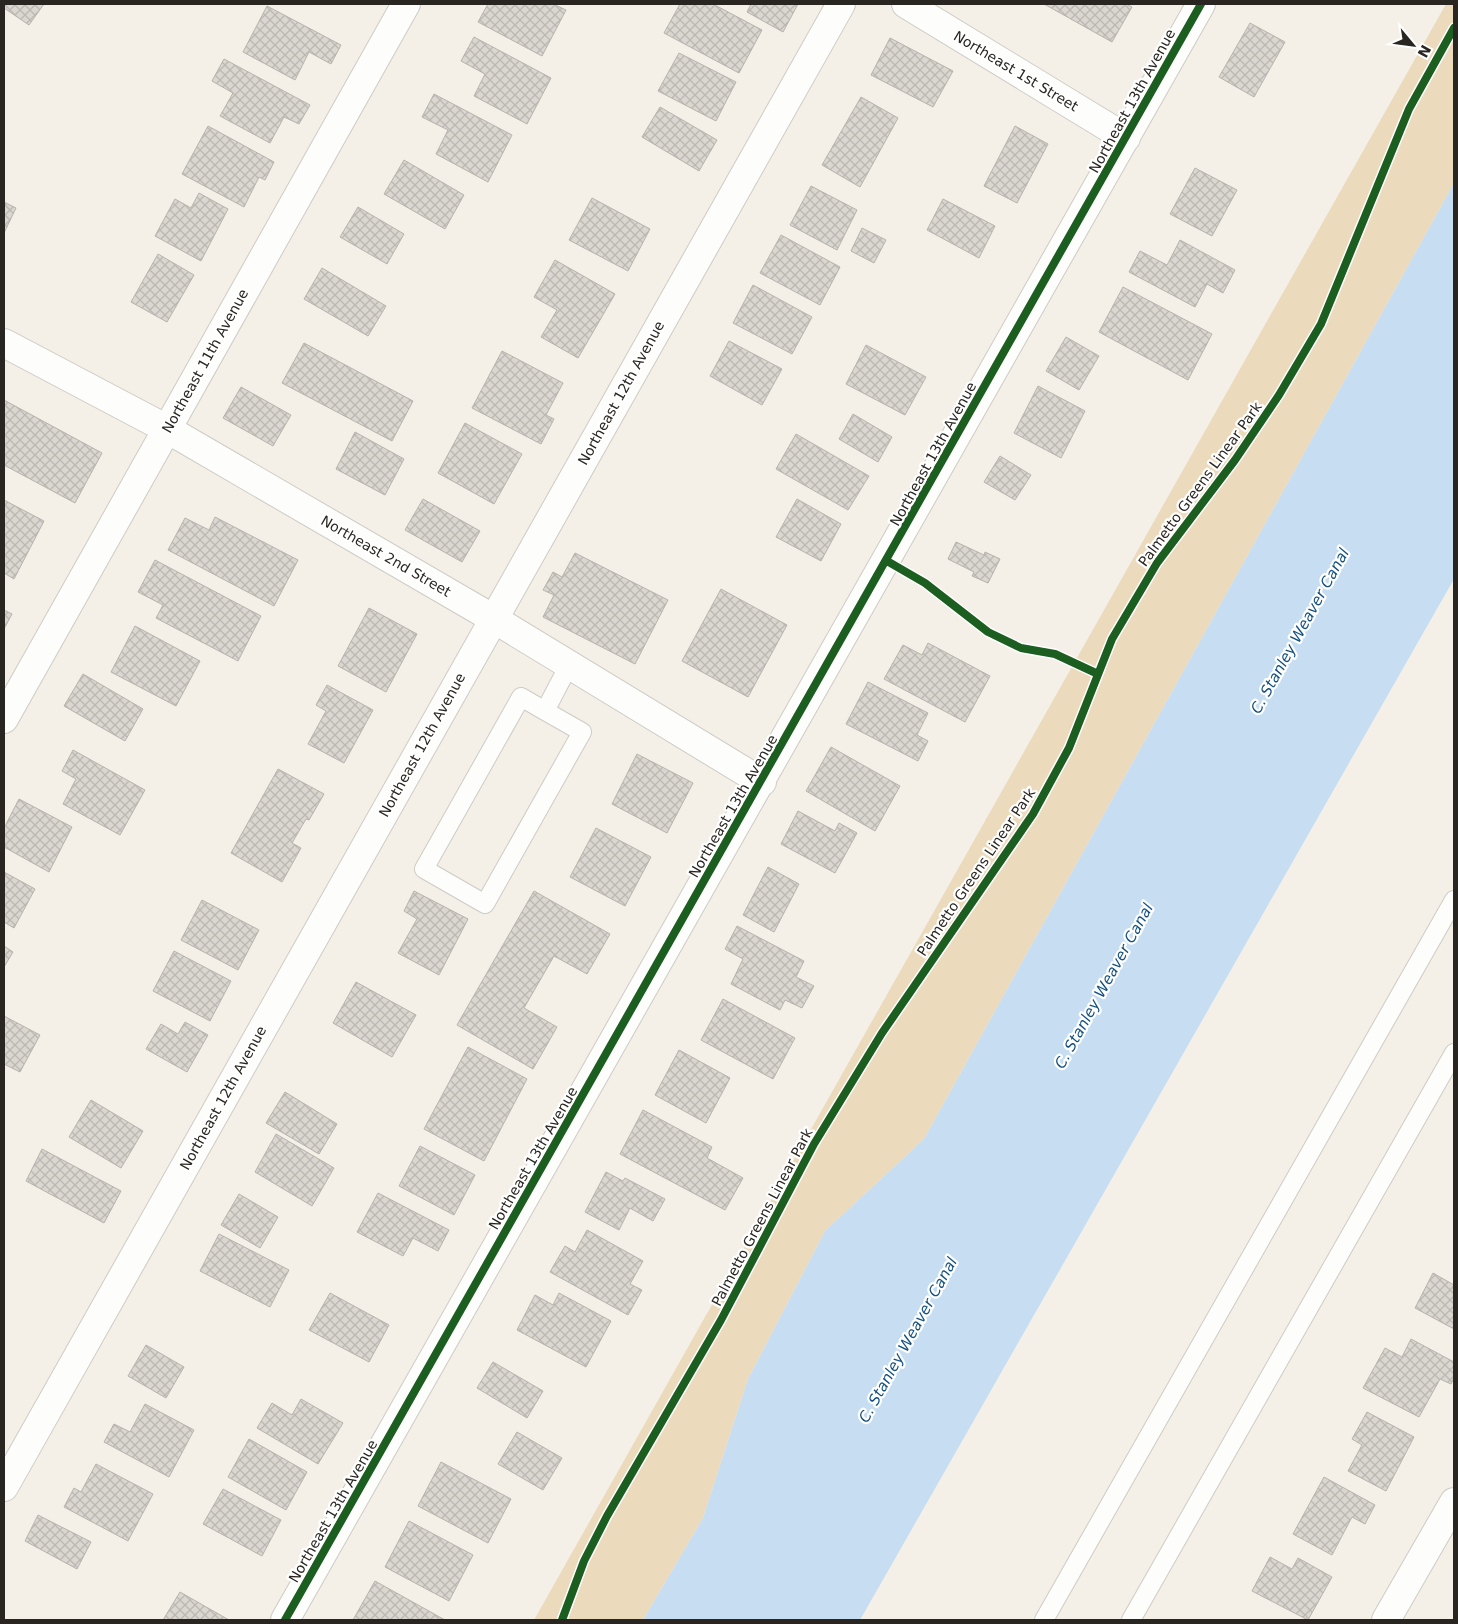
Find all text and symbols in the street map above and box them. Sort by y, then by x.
north arrow [1388,20,1438,70]
street label: Northeast 13th Avenue [1086,26,1178,176]
street label: Northeast 1st Street [951,28,1082,115]
text: N [1415,42,1434,60]
street label: Northeast 11th Avenue [159,286,251,436]
street label: Northeast 12th Avenue [575,318,667,468]
street label: Northeast 13th Avenue [887,379,979,529]
street label: Palmetto Greens Linear Park [1135,398,1265,569]
street label: Northeast 2nd Street [318,512,454,600]
water label: C. Stanley Weaver Canal [1247,545,1353,717]
street label: Northeast 12th Avenue [376,670,468,820]
street label: Northeast 13th Avenue [686,732,780,880]
street label: Palmetto Greens Linear Park [914,784,1039,959]
water label: C. Stanley Weaver Canal [1051,900,1157,1072]
street label: Northeast 12th Avenue [177,1023,269,1173]
street label: Northeast 13th Avenue [486,1084,580,1232]
street label: Palmetto Greens Linear Park [708,1125,816,1309]
water label: C. Stanley Weaver Canal [855,1254,961,1426]
street label: Northeast 13th Avenue [286,1437,380,1585]

